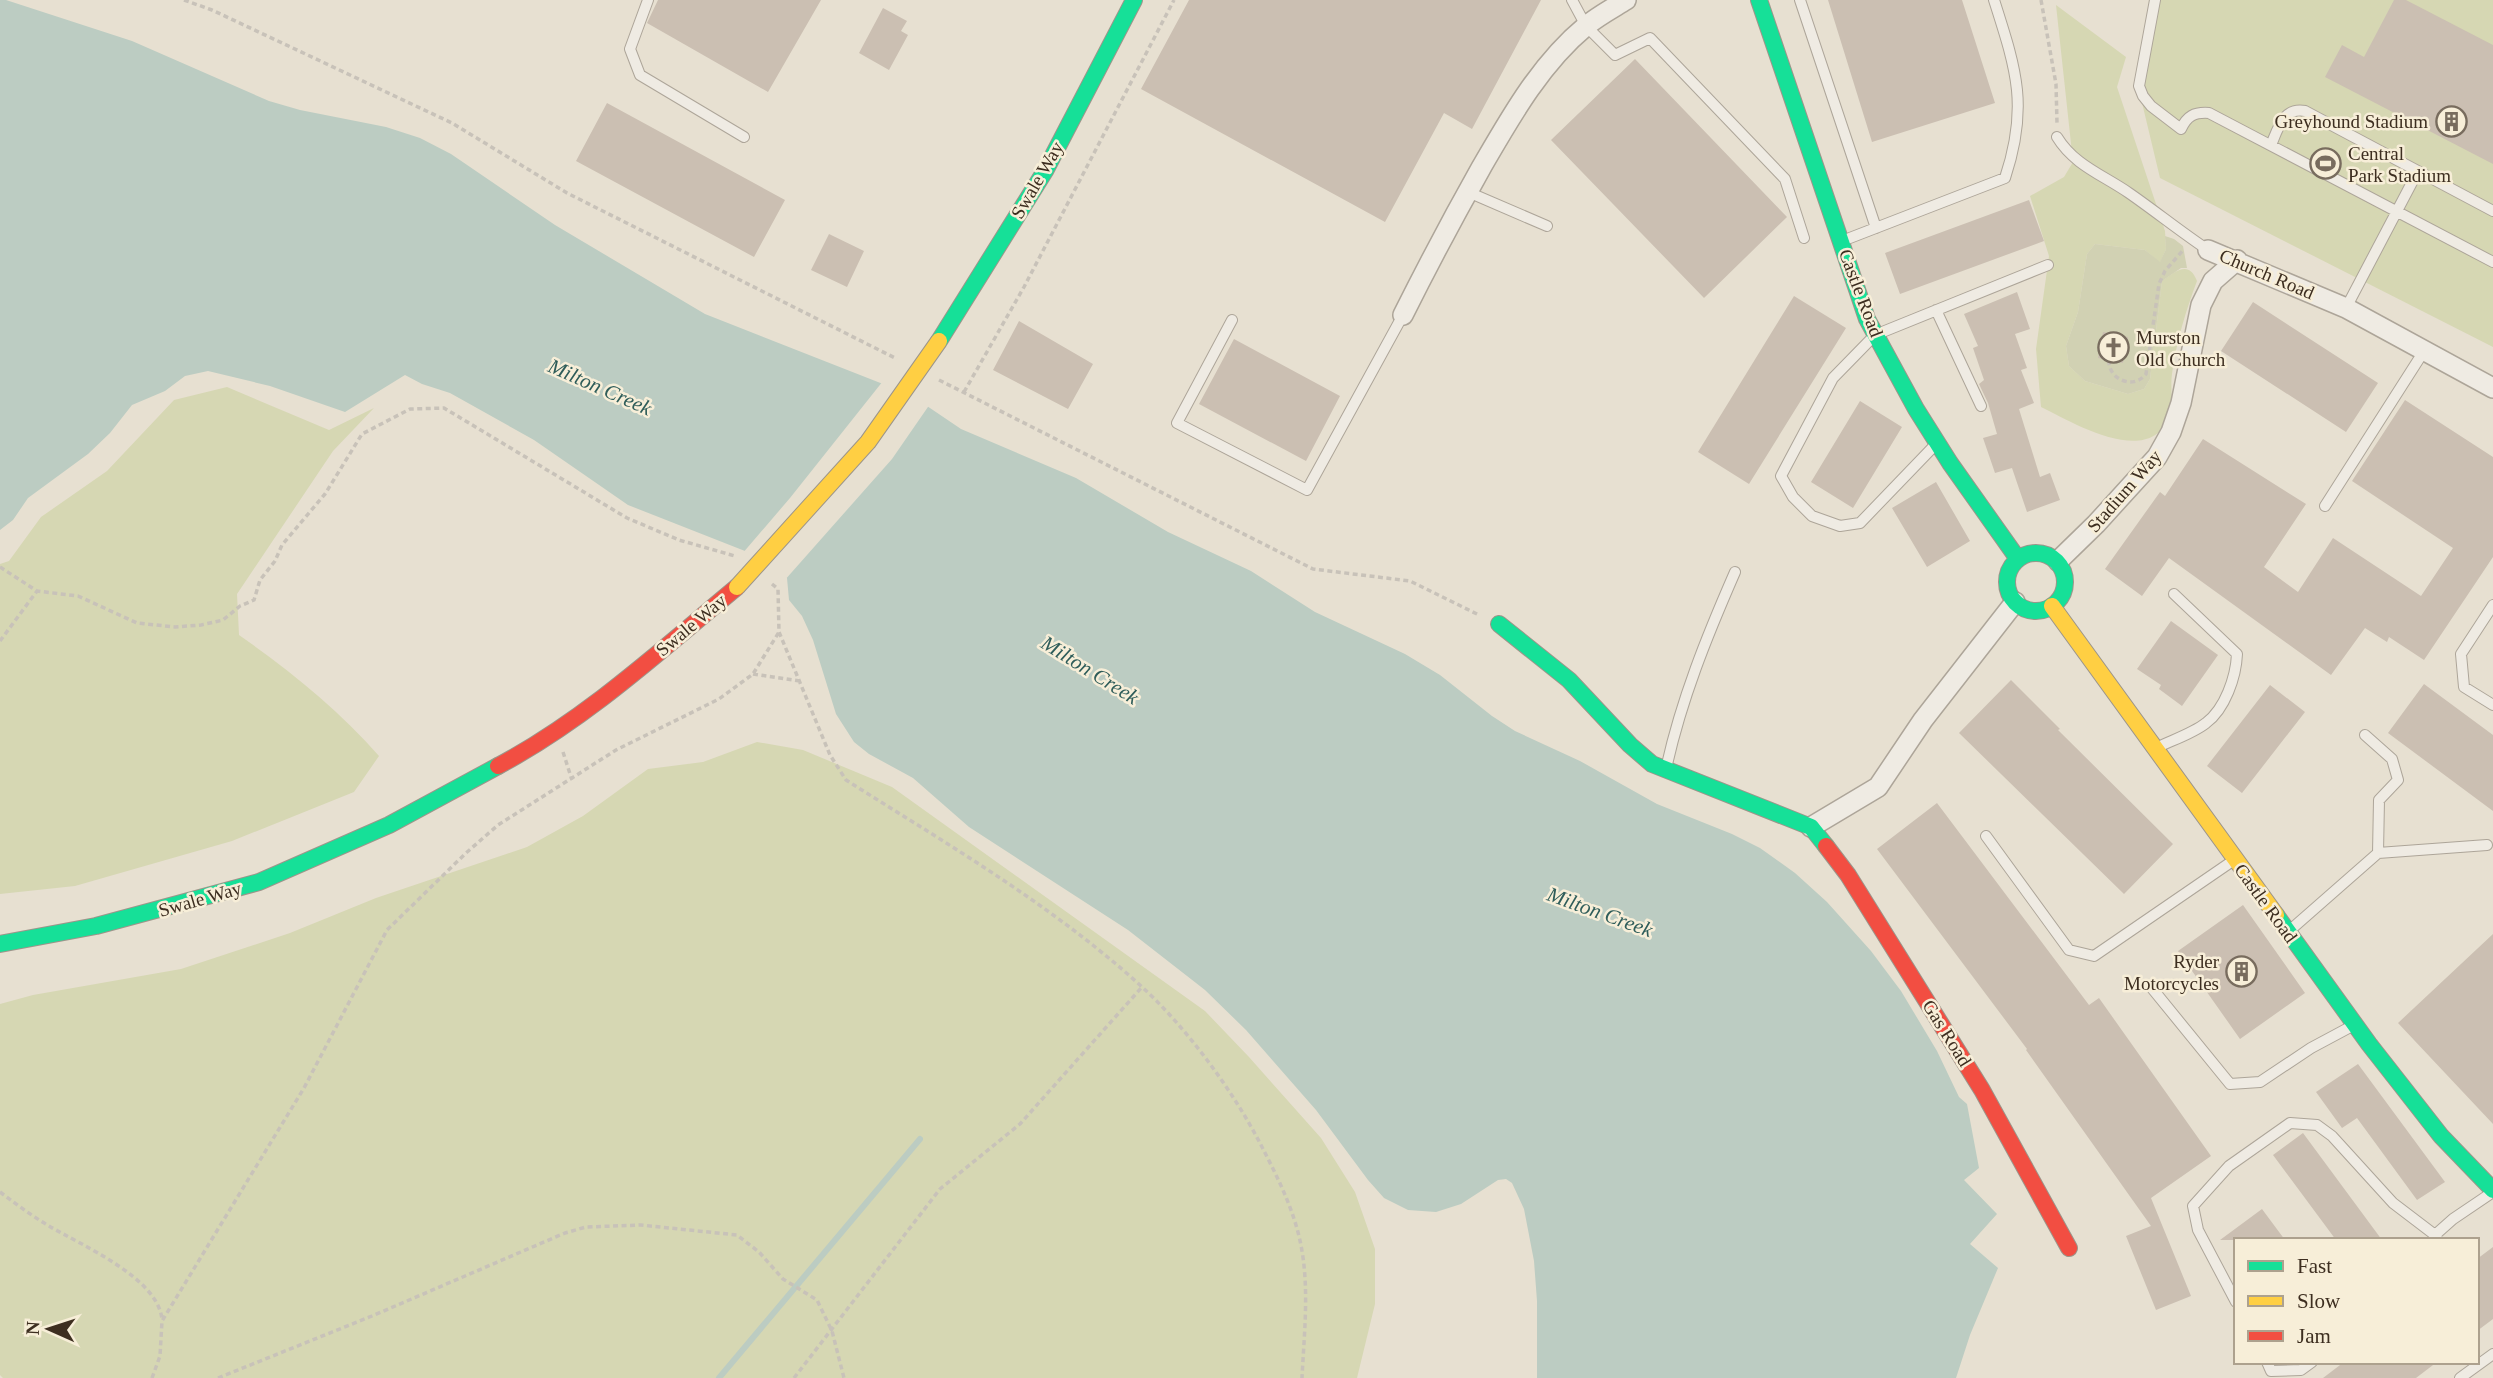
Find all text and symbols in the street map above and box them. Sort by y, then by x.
building icon: Greyhound Stadium [2434,104,2468,138]
place label: Greyhound Stadium [2274,111,2428,132]
street label: Swale Way [1007,137,1068,222]
place label: Central Park Stadium [2348,143,2451,186]
sports icon: Central Park Stadium [2308,147,2342,181]
street label: Church Road [2217,245,2318,304]
street label: Castle Road [1835,246,1888,340]
place label: Murston Old Church [2136,327,2226,370]
church icon: Murston Old Church [2096,331,2130,365]
water label: Milton Creek [544,353,656,421]
street label: Stadium Way [2083,445,2166,536]
street label: Swale Way [652,589,731,660]
water label: Milton Creek [1036,630,1144,710]
street label: Castle Road [2230,859,2302,947]
street label: Swale Way [156,877,244,921]
water label: Milton Creek [1543,881,1657,942]
place label: Ryder Motorcycles [2124,951,2220,994]
building icon: Ryder Motorcycles [2225,955,2259,989]
street label: Gas Road [1918,996,1976,1071]
legend [2234,1238,2479,1364]
text: Fast [2297,1254,2332,1278]
text: Slow [2297,1289,2341,1313]
north arrow [14,1294,84,1364]
text: N [22,1320,43,1336]
text: Jam [2297,1324,2331,1348]

